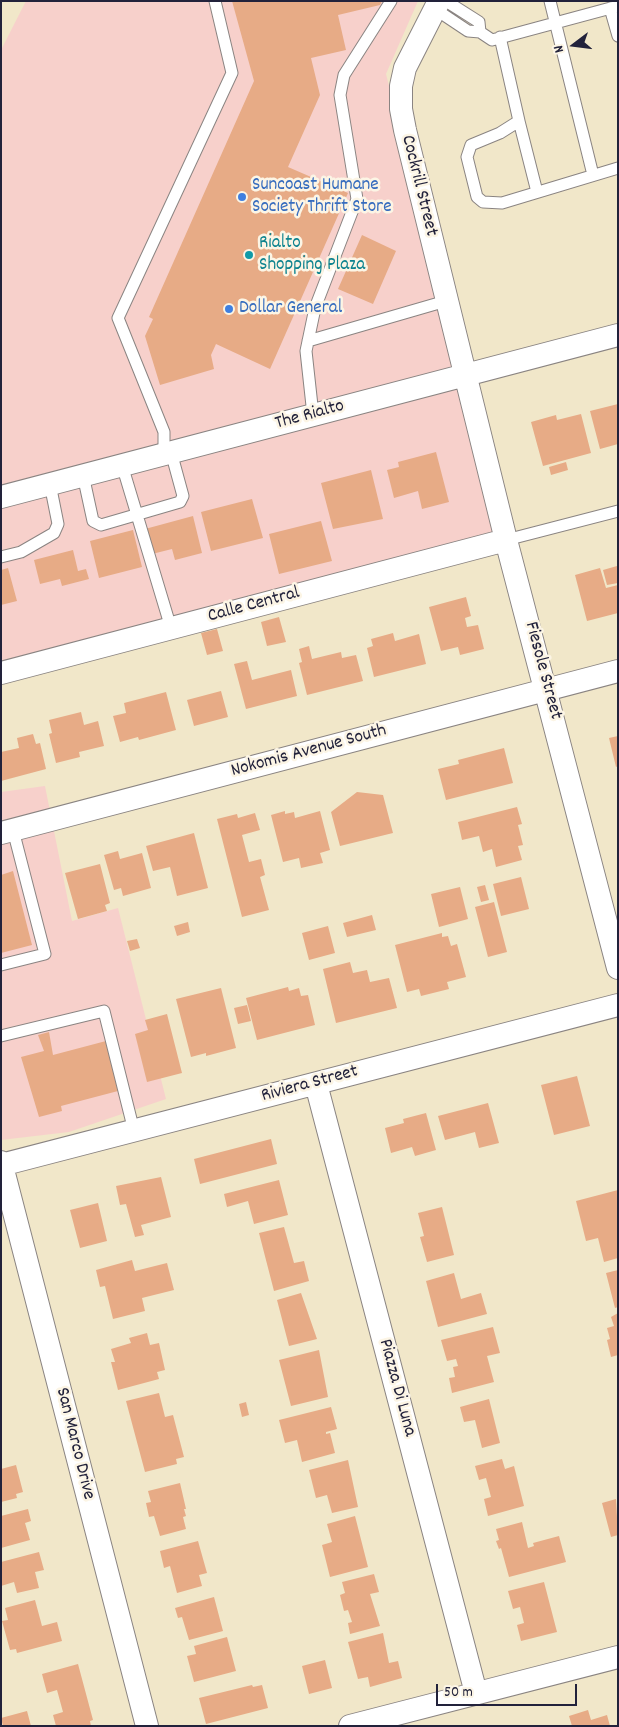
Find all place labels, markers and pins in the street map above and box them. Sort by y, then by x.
place label: Suncoast Humane Society Thrift Store [252,175,391,219]
marker: Suncoast Humane Society Thrift Store [236,191,248,203]
place label: Rialto Shopping Plaza [259,233,365,277]
marker: Rialto Shopping Plaza [243,249,255,261]
place label: Dollar General [239,298,342,320]
marker: Dollar General [223,303,235,315]

